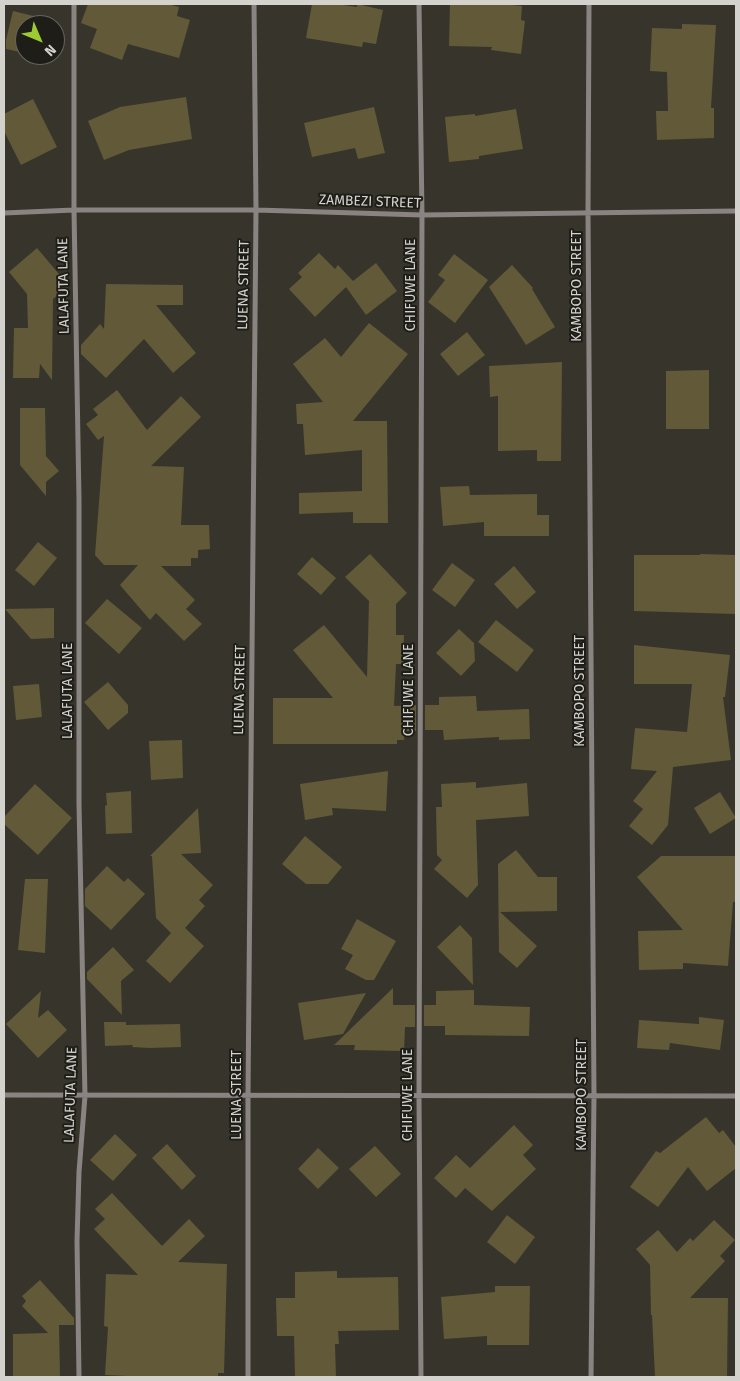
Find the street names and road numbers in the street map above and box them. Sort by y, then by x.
street label: ZAMBEZI STREET [318,192,422,212]
street label: KAMBOPO STREET [569,230,585,342]
street label: LALAFUTA LANE [55,238,73,334]
street label: CHIFUWE LANE [403,239,419,331]
street label: LUENA STREET [235,240,253,330]
street label: KAMBOPO STREET [572,635,588,747]
street label: LALAFUTA LANE [60,643,76,739]
street label: CHIFUWE LANE [401,644,417,736]
street label: LUENA STREET [231,645,249,735]
street label: KAMBOPO STREET [574,1039,590,1151]
street label: LALAFUTA LANE [61,1047,81,1143]
street label: CHIFUWE LANE [400,1049,416,1141]
street label: LUENA STREET [229,1050,245,1140]

